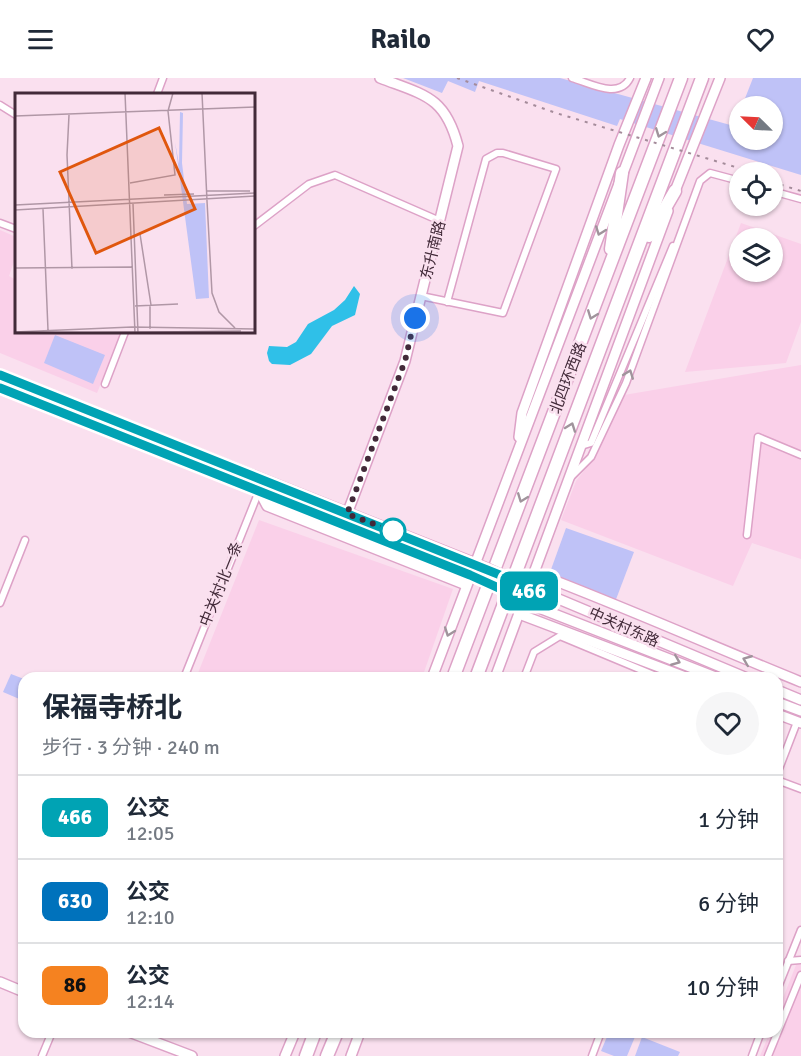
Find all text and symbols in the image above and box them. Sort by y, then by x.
icon: menu [24,23,57,56]
text: Railo [370,23,431,56]
icon: heart [744,23,777,56]
inset map [15,93,255,333]
north arrow [729,96,783,150]
map controls [729,96,783,282]
one-way arrow [655,127,668,138]
button: locate [729,162,783,216]
street label: 东升南路 [417,219,449,281]
one-way arrow [595,224,607,235]
button: layers [729,228,783,282]
your location [400,303,430,333]
one-way arrow [586,309,599,320]
street label: 北四环西路 [546,340,590,416]
one-way arrow [622,370,634,381]
one-way arrow [564,422,577,433]
one-way arrow [517,492,530,502]
unlabelled marker [380,518,406,544]
street label: 中关村北一条 [196,539,246,629]
line badge: 466 [494,572,564,610]
text: 466 [512,578,546,604]
street label: 中关村东路 [586,604,662,650]
one-way arrow [444,626,457,637]
one-way arrow [670,654,681,666]
one-way arrow [742,655,753,667]
text: 保福寺桥北 [42,691,182,725]
button: heart [696,692,759,755]
text: 步行 · 3 分钟 · 240 m [42,735,220,760]
text: 公交 [126,794,170,821]
text: 466 [58,804,92,830]
text: 1 分钟 [698,806,759,833]
text: 12:05 [126,821,175,846]
text: 公交 [126,878,170,905]
text: 630 [58,888,92,914]
text: 6 分钟 [698,890,759,917]
text: 12:10 [126,905,175,930]
text: 公交 [126,962,170,989]
text: 86 [64,972,86,998]
text: 10 分钟 [686,974,759,1001]
text: 12:14 [126,989,175,1014]

